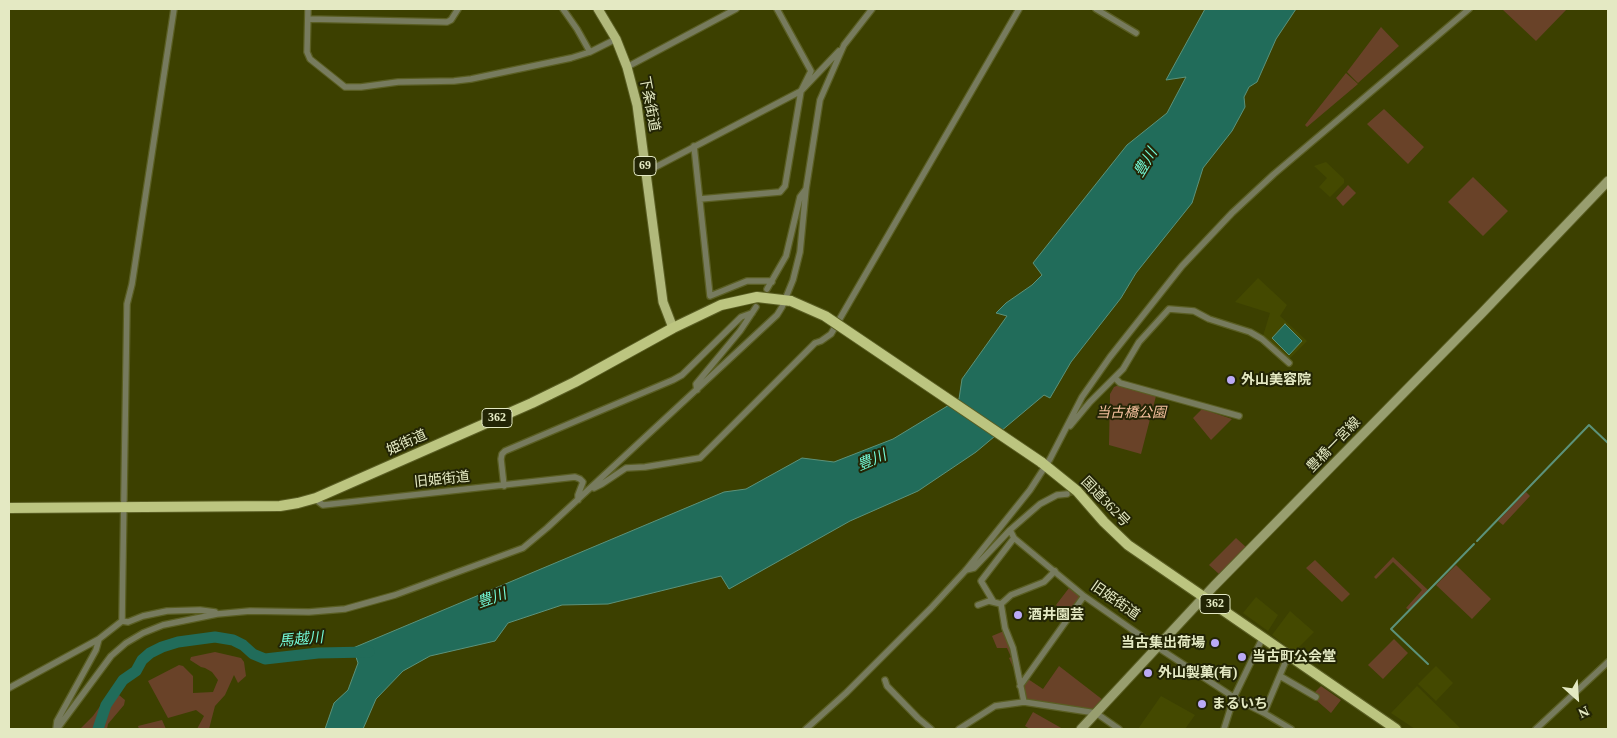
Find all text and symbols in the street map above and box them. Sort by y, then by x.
street label: 下条街道 [635,75,663,133]
water label: 豊川 [1131,146,1161,180]
road number: 69 [634,157,656,176]
place label: 外山美容院 [1241,372,1311,388]
marker: 外山美容院 [1225,374,1237,386]
park label: 当古橋公園 [1096,405,1166,421]
road number: 362 [482,408,512,428]
street label: 豊橋一宮線 [1304,414,1364,476]
street label: 姫街道 [384,427,430,459]
water label: 豊川 [855,447,889,475]
street label: 旧姫街道 [413,469,471,491]
street label: 国道362号 [1077,474,1133,530]
street label: 旧姫街道 [1087,578,1143,624]
water label: 豊川 [475,585,509,613]
road number: 362 [1200,594,1230,614]
place label: 酒井園芸 [1028,607,1084,623]
marker: 酒井園芸 [1012,609,1024,621]
water label: 馬越川 [278,629,324,651]
place label: 当古集出荷場 [1121,635,1205,651]
marker: 当古集出荷場 [1209,637,1221,649]
place label: 当古町公会堂 [1252,649,1336,665]
marker: 当古町公会堂 [1236,651,1248,663]
place label: 外山製菓(有) [1158,665,1237,681]
marker: 外山製菓(有) [1142,667,1154,679]
north arrow [1552,673,1602,723]
place label: まるいち [1212,696,1268,712]
marker: まるいち [1196,698,1208,710]
text: N [1576,703,1592,721]

